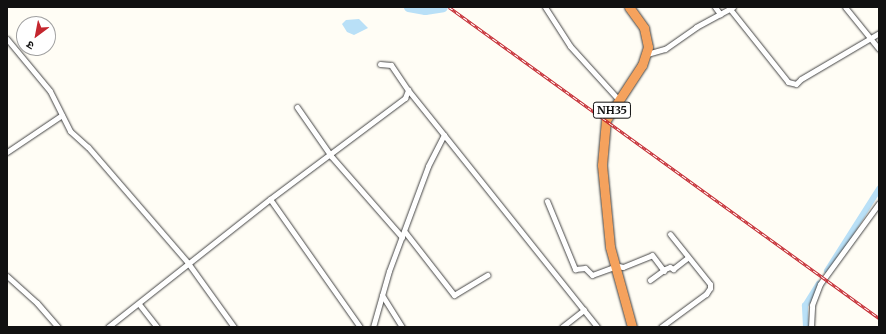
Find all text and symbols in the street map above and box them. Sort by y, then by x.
north arrow [16,16,56,56]
text: उ [24,38,37,53]
road number: NH35 [592,101,632,119]

